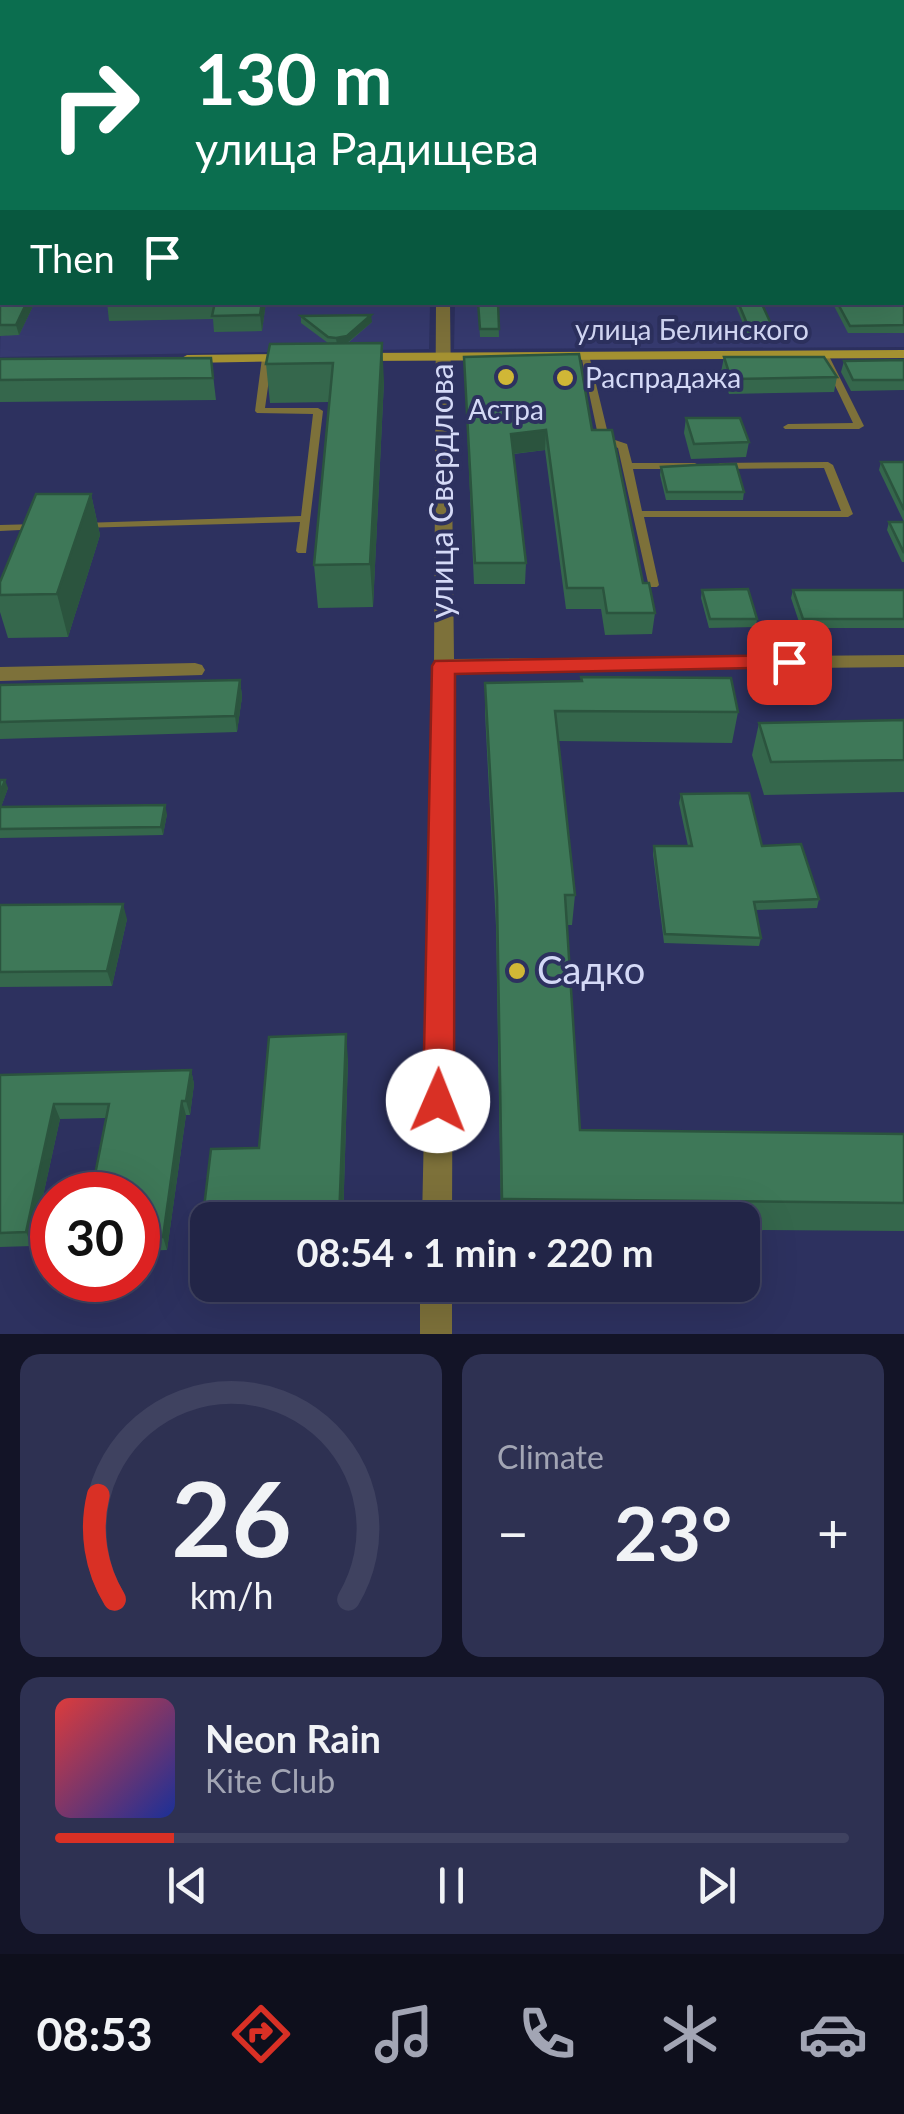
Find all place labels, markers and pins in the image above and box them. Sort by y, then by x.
place label: Распрадажа [585,360,741,394]
marker: Астра [495,366,517,388]
marker: Распрадажа [554,367,576,389]
place label: Астра [468,392,544,426]
pin [747,620,832,705]
place label: Садко [537,946,645,992]
marker: Садко [506,960,528,982]

